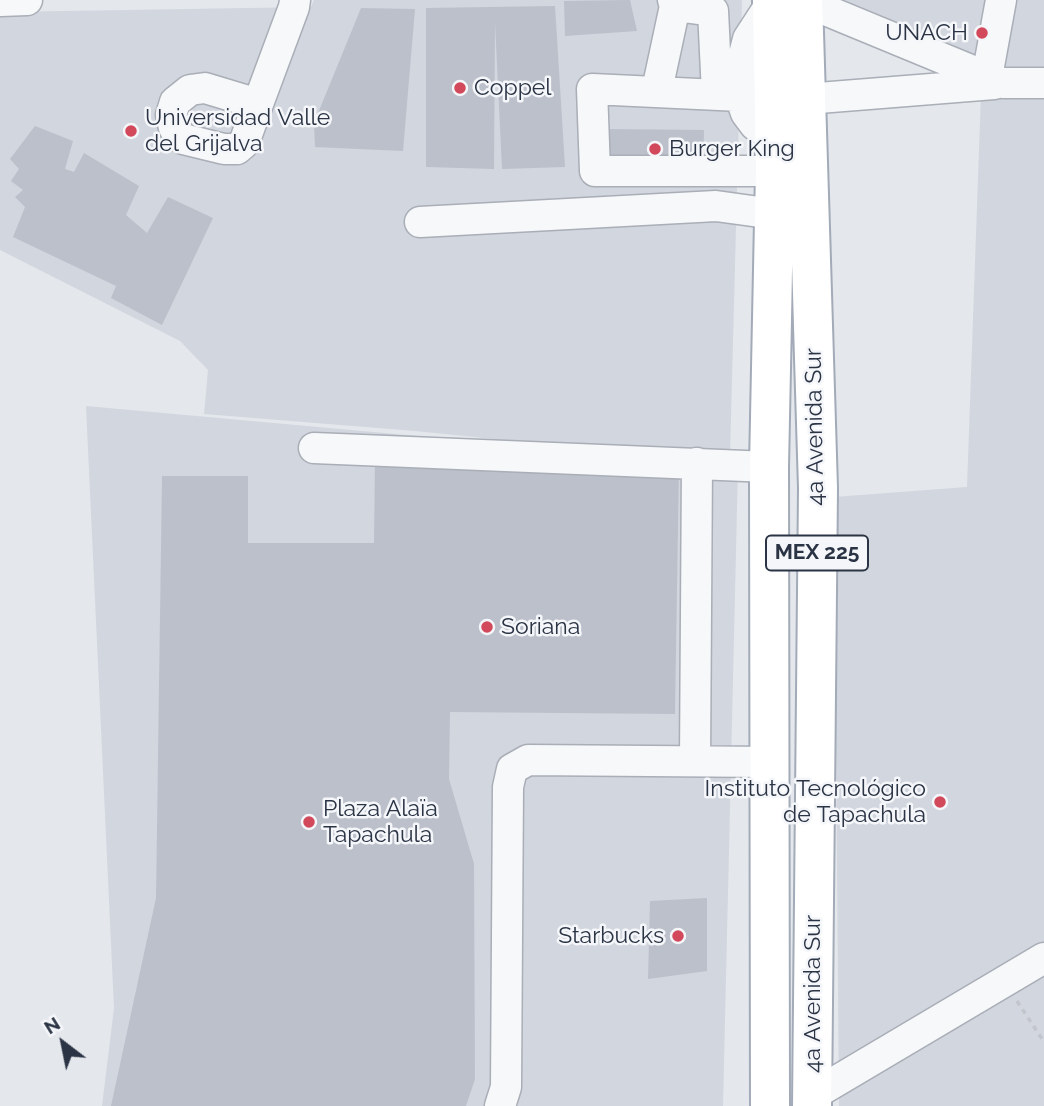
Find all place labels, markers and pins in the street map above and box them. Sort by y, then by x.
place label: UNACH [885,19,968,47]
marker: UNACH [974,25,990,41]
place label: Coppel [474,74,552,102]
marker: Coppel [452,80,468,96]
place label: Universidad Valle del Grijalva [145,104,330,158]
marker: Universidad Valle del Grijalva [123,123,139,139]
place label: Burger King [669,135,795,163]
marker: Burger King [647,141,663,157]
place label: Soriana [501,613,580,641]
marker: Soriana [479,619,495,635]
place label: Instituto Tecnológico de Tapachula [705,775,926,829]
marker: Instituto Tecnológico de Tapachula [932,794,948,810]
place label: Plaza Alaïa Tapachula [323,795,438,849]
marker: Plaza Alaïa Tapachula [301,814,317,830]
place label: Starbucks [558,922,664,950]
marker: Starbucks [670,928,686,944]

